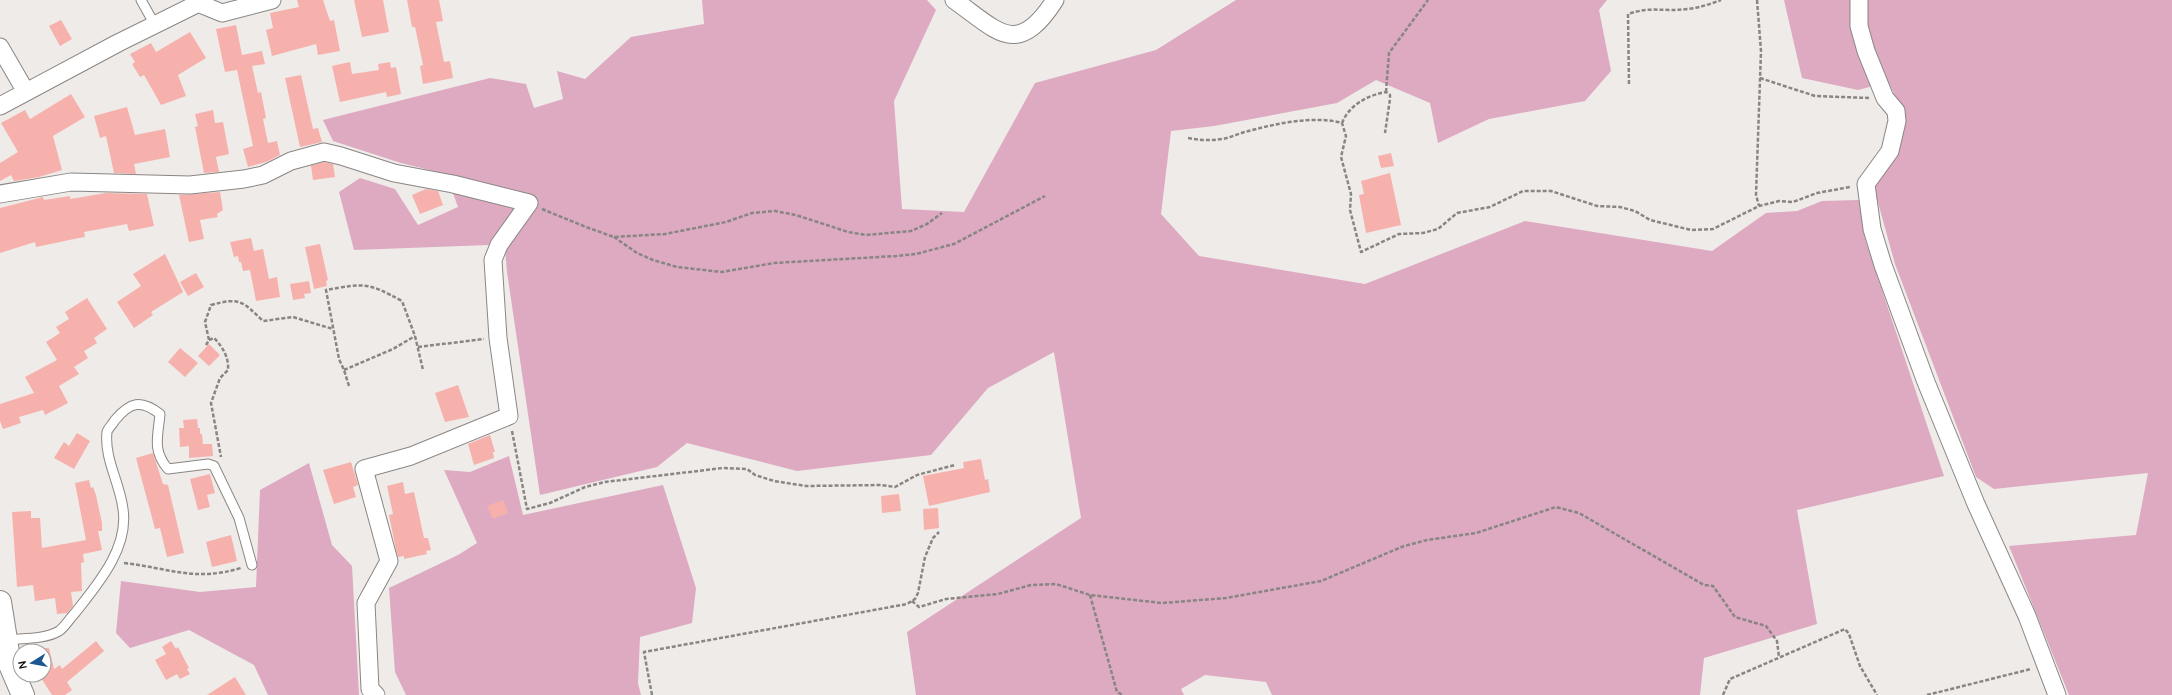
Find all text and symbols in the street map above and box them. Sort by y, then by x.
north arrow [12,643,52,683]
text: N [16,660,29,670]

